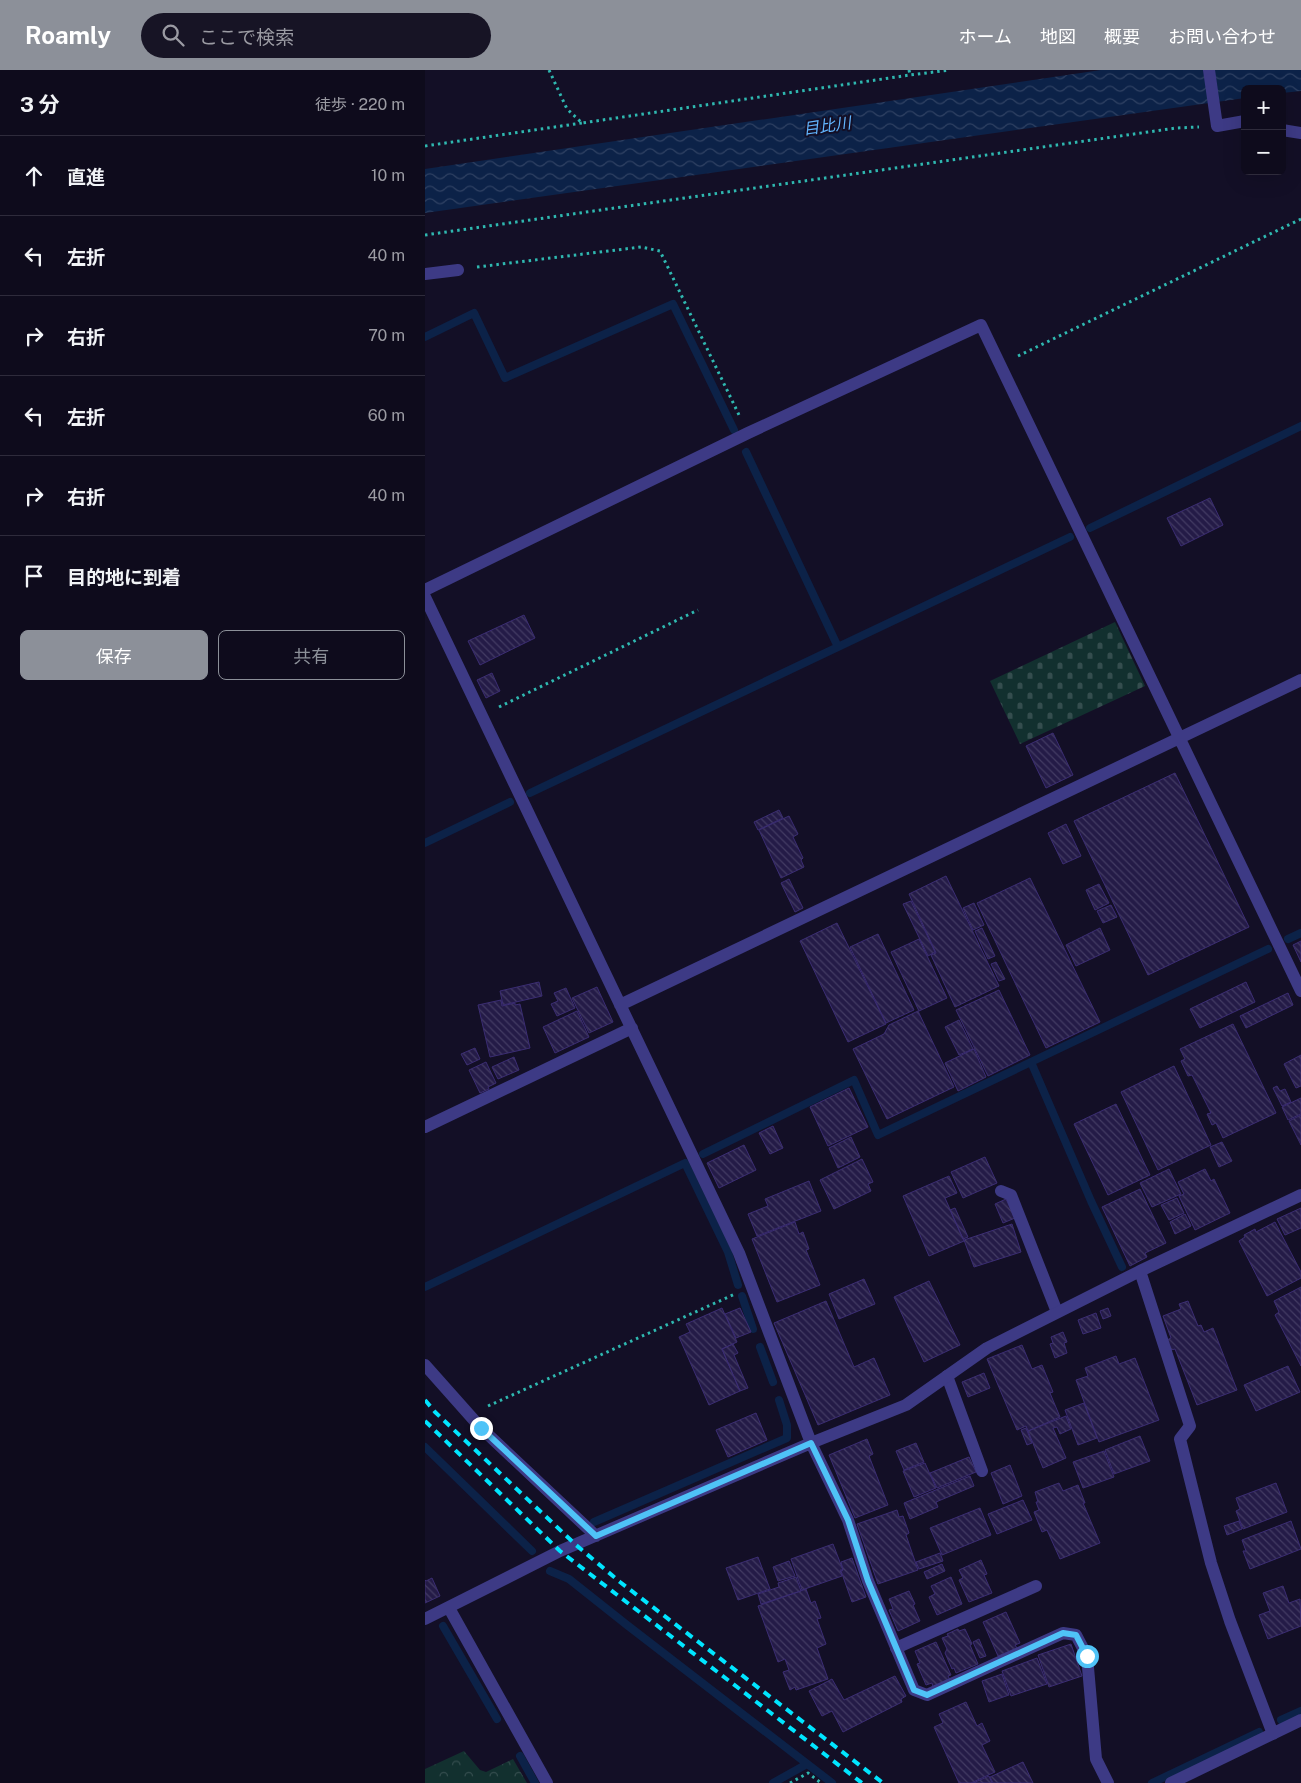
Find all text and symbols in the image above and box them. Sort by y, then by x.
search box [141,13,491,58]
text: Roamly [25,21,111,49]
icon: search [159,21,187,49]
text: ここで検索 [199,26,294,48]
text: ホーム [959,26,1012,47]
text: 地図 [1040,26,1076,47]
text: 概要 [1104,26,1140,47]
text: お問い合わせ [1168,26,1276,47]
map controls [1241,85,1286,175]
button: + [1241,85,1286,130]
text: 3 分 [20,92,60,117]
text: 徒歩 · 220 m [315,95,405,114]
water label: 目比川 [802,113,854,139]
button: − [1241,130,1286,175]
icon: ahead [20,162,48,190]
text: 直進 [67,166,105,188]
text: 10 m [371,166,405,185]
icon: left [20,242,48,270]
text: 左折 [67,246,105,268]
text: 40 m [367,246,405,265]
icon: right [20,322,48,350]
text: 右折 [67,326,105,348]
text: 70 m [368,326,405,345]
icon: left [20,402,48,430]
text: 左折 [67,406,105,428]
text: 60 m [368,406,405,425]
icon: right [20,482,48,510]
text: 右折 [67,486,105,508]
text: 40 m [367,486,405,505]
icon: arrive [20,562,48,590]
text: 目的地に到着 [67,566,181,588]
button: 保存 [20,630,208,680]
button: 共有 [218,630,405,680]
route end [470,1417,493,1440]
route start [1076,1645,1099,1668]

